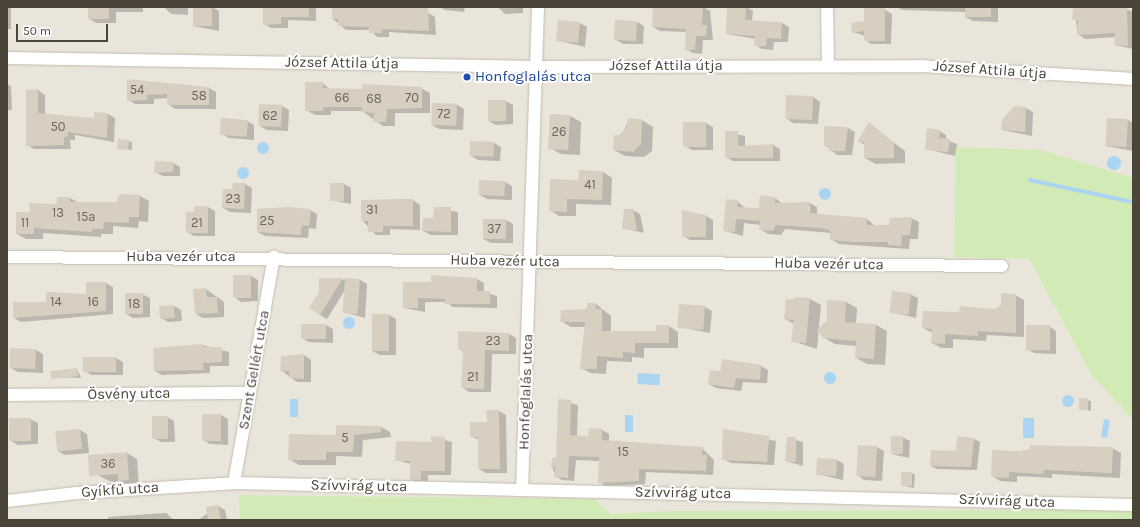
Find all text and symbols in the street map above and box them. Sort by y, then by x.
scale bar [18,16,110,42]
text: 50 m [23,24,51,38]
street label: József Attila útja [285,53,399,73]
street label: József Attila útja [609,57,723,75]
street label: József Attila útja [933,57,1047,83]
place label: Honfoglalás utca [475,68,591,86]
marker: Honfoglalás utca [462,72,472,82]
house number: 54 [130,82,144,98]
house number: 58 [191,88,207,104]
house number: 66 [335,90,349,106]
house number: 70 [405,90,419,106]
house number: 68 [366,91,382,107]
house number: 72 [437,106,451,122]
house number: 62 [263,108,277,124]
house number: 50 [50,119,66,135]
house number: 26 [552,124,566,140]
house number: 41 [584,177,596,193]
house number: 23 [225,191,241,207]
house number: 31 [366,202,378,218]
house number: 13 [52,205,64,221]
house number: 15a [77,209,95,225]
house number: 25 [260,213,274,229]
house number: 11 [21,215,29,231]
house number: 21 [191,215,203,231]
house number: 37 [487,221,501,237]
street label: Huba vezér utca [126,248,236,266]
street label: Huba vezér utca [450,251,560,271]
street label: Huba vezér utca [774,254,884,274]
house number: 14 [50,294,62,310]
house number: 16 [87,294,99,310]
house number: 18 [128,296,140,312]
street label: Szent Gellért utca [235,309,273,431]
house number: 23 [485,333,501,349]
street label: Honfoglalás utca [515,334,537,450]
house number: 21 [467,369,479,385]
street label: Ösvény utca [87,384,171,404]
house number: 5 [341,430,349,446]
house number: 15 [617,444,629,460]
house number: 36 [100,456,116,472]
street label: Szívvirág utca [311,476,407,496]
street label: Gyíkfű utca [81,478,159,502]
street label: Szívvirág utca [635,483,731,503]
street label: Szívvirág utca [958,490,1056,512]

